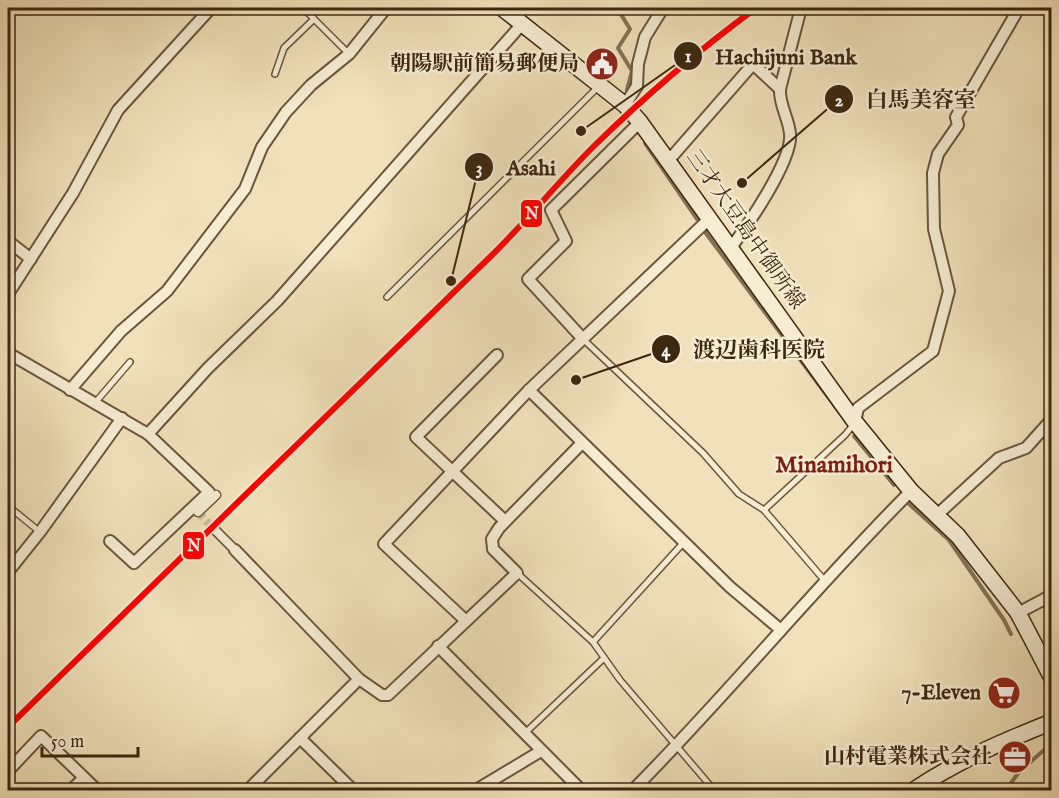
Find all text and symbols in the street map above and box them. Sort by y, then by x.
callout: Hachijuni Bank [673,36,869,76]
text: Hachijuni Bank [715,44,858,72]
public building icon: 朝陽駅前簡易郵便局 [584,46,620,82]
text: 1 [685,46,692,69]
place label: 朝陽駅前簡易郵便局 [390,51,579,78]
callout: 白馬美容室 [824,79,988,119]
text: 白馬美容室 [866,87,976,115]
text: 2 [835,90,844,113]
street label: 三才大豆島中御所線 [680,145,810,315]
callout: Asahi [464,147,568,187]
text: Asahi [505,155,556,183]
text: 3 [476,158,482,181]
line badge: N [520,199,543,228]
text: N [524,205,539,225]
callout: 渡辺歯科医院 [651,329,837,369]
text: 渡辺歯科医院 [693,337,825,365]
text: 4 [662,340,672,363]
district label: Minamihori [775,450,894,481]
line badge: N [182,531,205,560]
text: N [186,537,201,557]
supermarket icon: 7-Eleven [986,675,1022,711]
place label: 7-Eleven [902,680,981,707]
scale bar [42,720,138,758]
text: 50 m [51,731,84,754]
office icon: 山村電業株式会社 [997,739,1033,775]
place label: 山村電業株式会社 [824,744,992,771]

